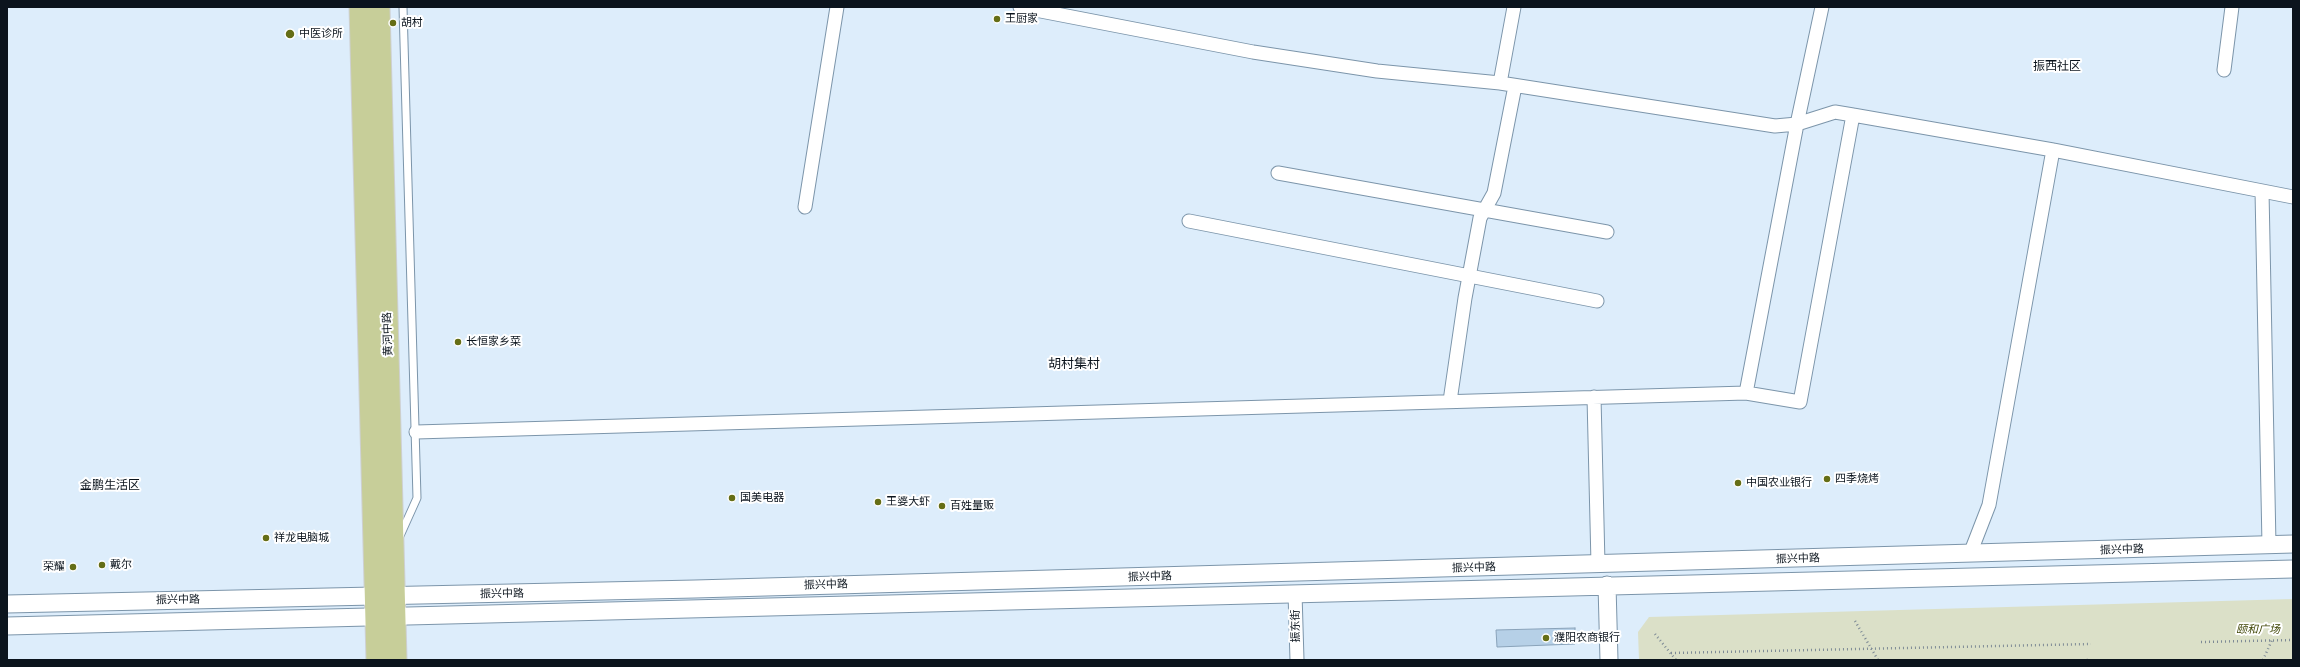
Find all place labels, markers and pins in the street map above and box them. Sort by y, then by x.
place label: 王厨家 [1005,12,1038,26]
marker: 王厨家 [992,14,1002,24]
place label: 胡村 [401,16,423,30]
marker: 胡村 [388,18,398,28]
place label: 中医诊所 [299,27,343,41]
marker: 中医诊所 [284,28,296,40]
place label: 长恒家乡菜 [466,335,521,349]
marker: 长恒家乡菜 [453,337,463,347]
place label: 四季烧烤 [1835,472,1879,486]
marker: 四季烧烤 [1822,474,1832,484]
place label: 中国农业银行 [1746,476,1812,490]
marker: 中国农业银行 [1733,478,1743,488]
place label: 国美电器 [740,491,784,505]
marker: 国美电器 [727,493,737,503]
place label: 王婆大虾 [886,495,930,509]
marker: 王婆大虾 [873,497,883,507]
place label: 百姓量贩 [950,499,994,513]
marker: 百姓量贩 [937,501,947,511]
place label: 祥龙电脑城 [274,531,329,545]
marker: 祥龙电脑城 [261,533,271,543]
place label: 戴尔 [110,558,132,572]
place label: 荣耀 [43,560,65,574]
marker: 戴尔 [97,560,107,570]
marker: 荣耀 [68,562,78,572]
place label: 濮阳农商银行 [1554,631,1620,645]
marker: 濮阳农商银行 [1541,633,1551,643]

